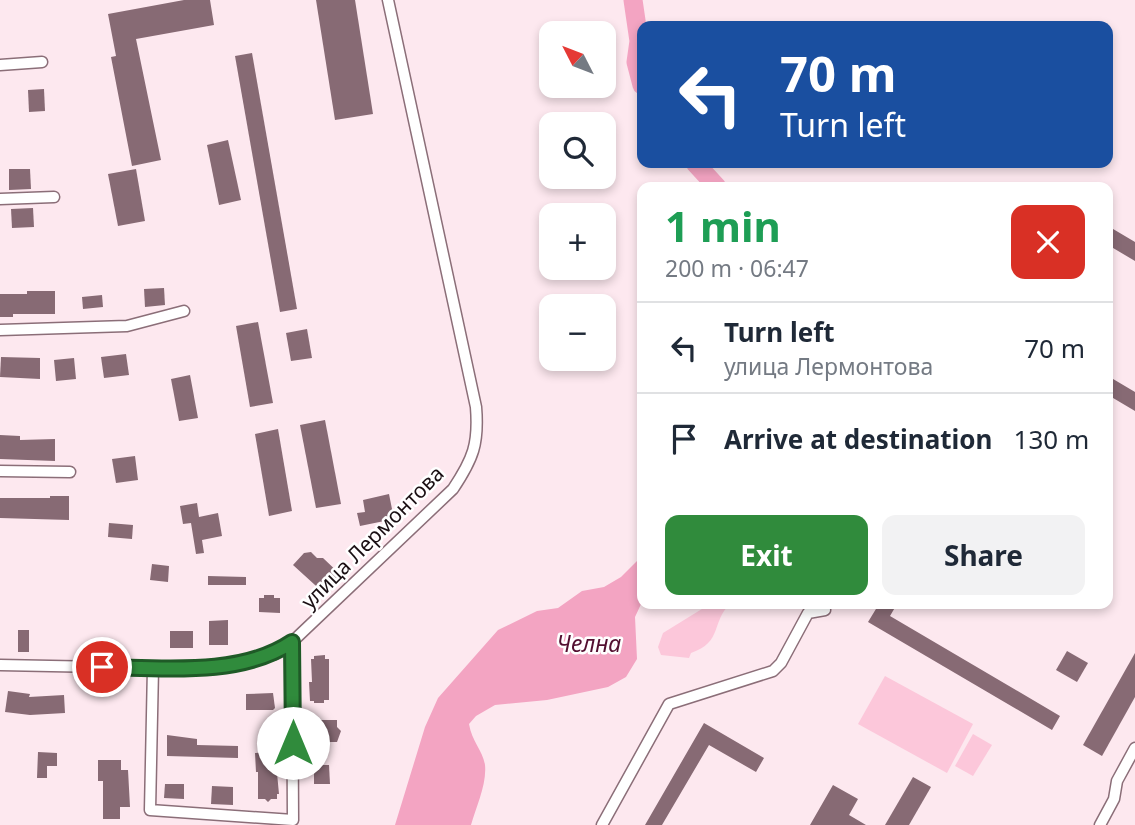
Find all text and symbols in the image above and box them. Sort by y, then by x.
north arrow [539,21,616,98]
map controls [539,21,616,371]
text: 70 m [780,40,897,106]
icon: left [665,49,756,140]
text: Turn left [780,103,906,146]
button: search [539,112,616,189]
text: 1 min [665,197,781,254]
button: + [539,203,616,280]
button: close [1011,205,1085,279]
text: 200 m · 06:47 [665,252,809,284]
button: − [539,294,616,371]
text: Turn left [724,314,835,350]
icon: left [665,329,703,367]
text: 70 m [1024,330,1085,366]
text: улица Лермонтова [724,350,933,382]
icon: arrive [665,420,703,458]
text: Arrive at destination [724,421,993,457]
text: 130 m [1014,421,1089,457]
street label: улица Лермонтова [295,460,449,614]
button: Exit [665,515,868,595]
button: Share [882,515,1085,595]
water label: Челна [557,627,621,659]
pin [72,637,132,697]
icon: arrive [83,648,121,686]
position arrow [256,706,330,780]

